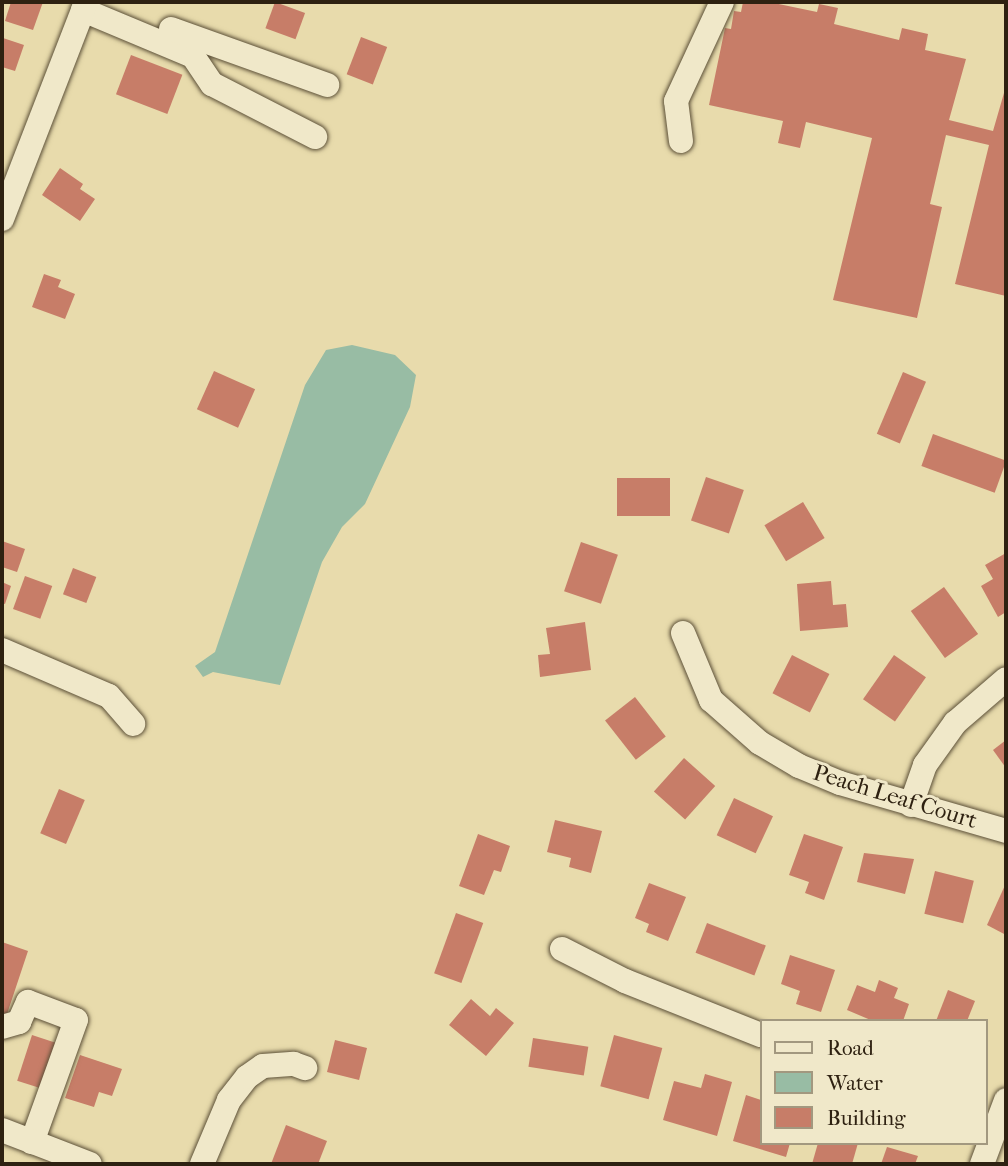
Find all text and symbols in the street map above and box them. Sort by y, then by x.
street label: Peach Leaf Court [810,759,980,835]
legend [760,1019,987,1145]
text: Road [827,1036,874,1060]
text: Water [827,1071,883,1095]
text: Building [827,1106,905,1130]

